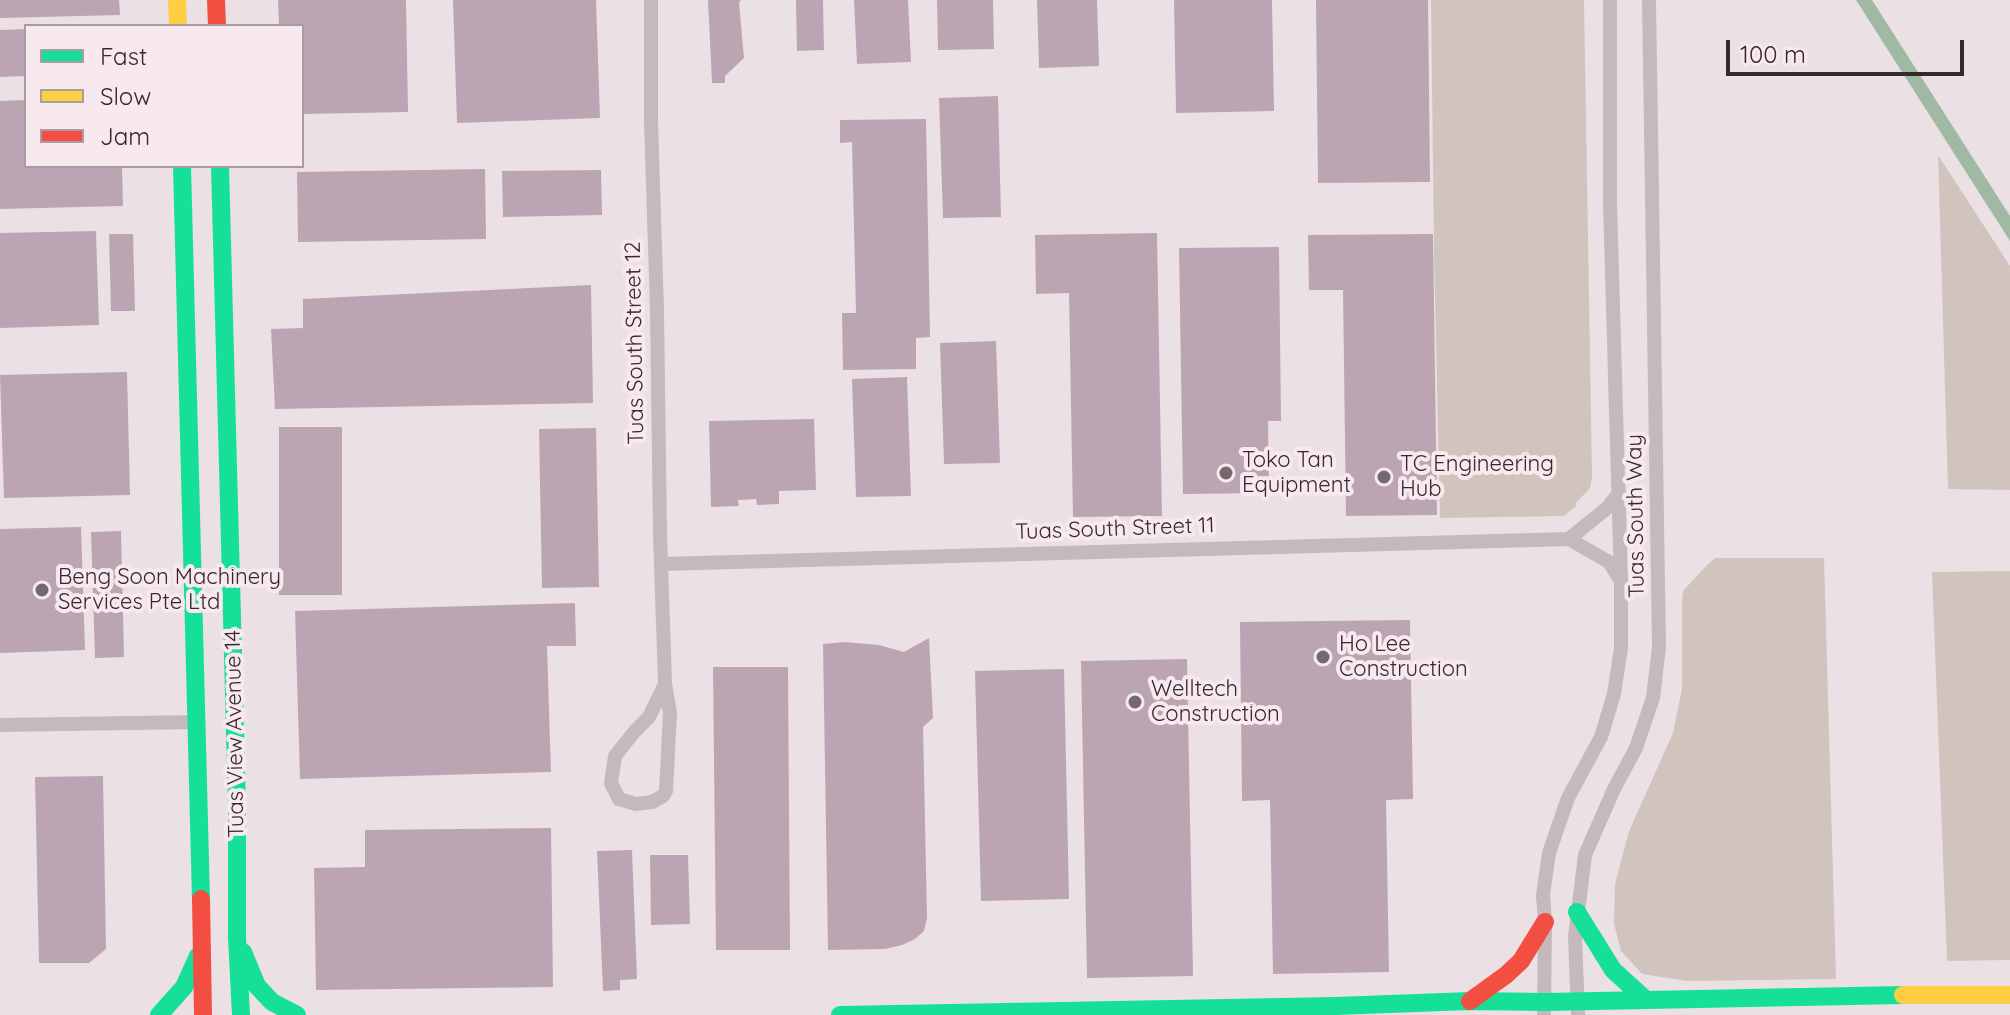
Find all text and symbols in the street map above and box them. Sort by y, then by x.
legend [24,24,304,168]
scale bar [1730,24,1968,74]
text: 100 m [1740,39,1806,69]
text: Fast [100,41,147,71]
text: Slow [100,81,151,111]
text: Jam [100,121,150,151]
street label: Tuas South Street 12 [620,241,650,445]
street label: Tuas South Way [1621,434,1651,598]
place label: Toko Tan Equipment [1242,447,1351,498]
place label: TC Engineering Hub [1400,451,1554,502]
marker: Toko Tan Equipment [1217,464,1235,482]
marker: TC Engineering Hub [1375,468,1393,486]
street label: Tuas South Street 11 [1015,512,1215,546]
place label: Beng Soon Machinery Services Pte Ltd [58,564,281,616]
marker: Beng Soon Machinery Services Pte Ltd [33,581,51,599]
street label: Tuas View Avenue 14 [220,630,250,838]
place label: Ho Lee Construction [1339,631,1468,682]
marker: Ho Lee Construction [1314,648,1332,666]
place label: Welltech Construction [1151,676,1280,728]
marker: Welltech Construction [1126,693,1144,711]

